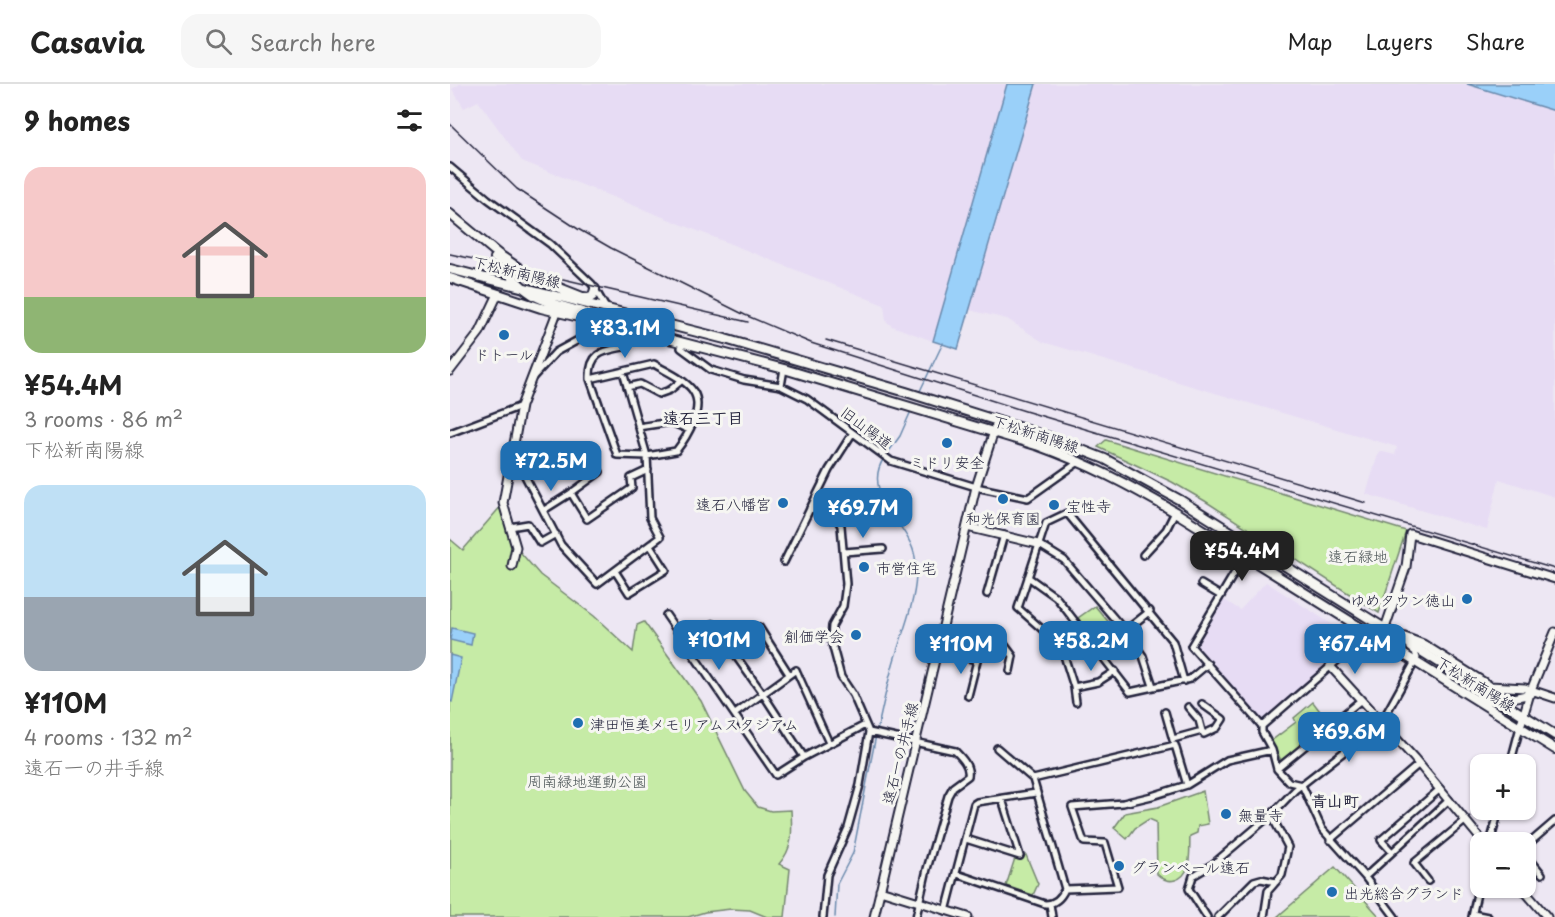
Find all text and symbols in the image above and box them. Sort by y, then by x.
search box [181,14,601,68]
text: Casavia [30,20,145,63]
icon: search [202,25,235,58]
text: Search here [250,25,376,58]
text: Map [1288,25,1332,57]
text: Layers [1365,25,1433,57]
text: Share [1466,25,1525,57]
text: 9 homes [24,101,130,140]
icon: filters [393,104,426,137]
icon: home [171,206,279,314]
street label: 下松新南陽線 [471,249,563,293]
pin: ¥83.1M [576,308,674,359]
text: ¥83.1M [590,312,660,342]
marker: ドトール [497,328,511,342]
place label: ドトール [474,342,534,365]
text: ¥54.4M [24,365,123,404]
street label: 旧山陽道 [836,400,898,454]
text: 3 rooms · 86 m² [24,404,183,434]
district label: 遠石三丁目 [663,405,743,429]
street label: 下松新南陽線 [990,408,1082,458]
text: 下松新南陽線 [24,434,144,464]
marker: ミドリ安全 [940,436,954,450]
pin: ¥72.5M [502,441,600,492]
text: ¥72.5M [514,445,588,475]
place label: ミドリ安全 [909,450,985,473]
pin: ¥69.7M [814,488,912,539]
place label: 遠石八幡宮 [696,492,771,515]
text: ¥69.7M [827,492,899,522]
marker: 和光保育園 [996,492,1010,506]
place label: 宝性寺 [1066,494,1111,517]
marker: 遠石八幡宮 [776,496,790,510]
marker: 宝性寺 [1047,498,1061,512]
place label: 和光保育園 [965,506,1041,529]
icon: home [171,524,279,632]
pin: ¥54.4M [1193,531,1291,582]
text: ¥54.4M [1204,535,1280,565]
park label: 遠石緑地 [1328,544,1388,567]
place label: 市営住宅 [876,556,936,579]
marker: 市営住宅 [857,560,871,574]
place label: ゆめタウン徳山 [1350,588,1455,611]
marker: ゆめタウン徳山 [1460,592,1474,606]
pin: ¥101M [677,620,761,671]
pin: ¥58.2M [1042,621,1140,672]
text: ¥101M [687,624,751,654]
place label: 創価学会 [784,624,844,647]
pin: ¥110M [919,624,1003,675]
pin: ¥67.4M [1306,624,1404,675]
text: ¥58.2M [1053,625,1129,655]
marker: 創価学会 [849,628,863,642]
text: ¥110M [929,628,993,658]
text: ¥67.4M [1318,628,1392,658]
street label: 下松新南陽線 [1432,649,1520,717]
text: ¥110M [24,683,107,722]
street label: 遠石一の井手線 [875,699,923,807]
place label: 津田恒美メモリアムスタジアム [590,712,799,735]
pin: ¥69.6M [1300,712,1398,763]
marker: 津田恒美メモリアムスタジアム [571,716,585,730]
text: ¥69.6M [1312,716,1386,746]
text: 4 rooms · 132 m² [24,722,193,752]
text: 遠石一の井手線 [24,752,164,782]
map controls [1470,754,1536,898]
button: + [1470,754,1536,820]
park label: 周南緑地運動公園 [527,769,647,792]
district label: 青山町 [1311,788,1359,812]
place label: 無量寺 [1238,803,1283,826]
marker: 無量寺 [1219,807,1233,821]
button: − [1470,832,1536,898]
place label: グランベール遠石 [1131,855,1250,878]
marker: グランベール遠石 [1112,859,1126,873]
place label: 出光総合グランド [1344,881,1464,904]
marker: 出光総合グランド [1325,885,1339,899]

